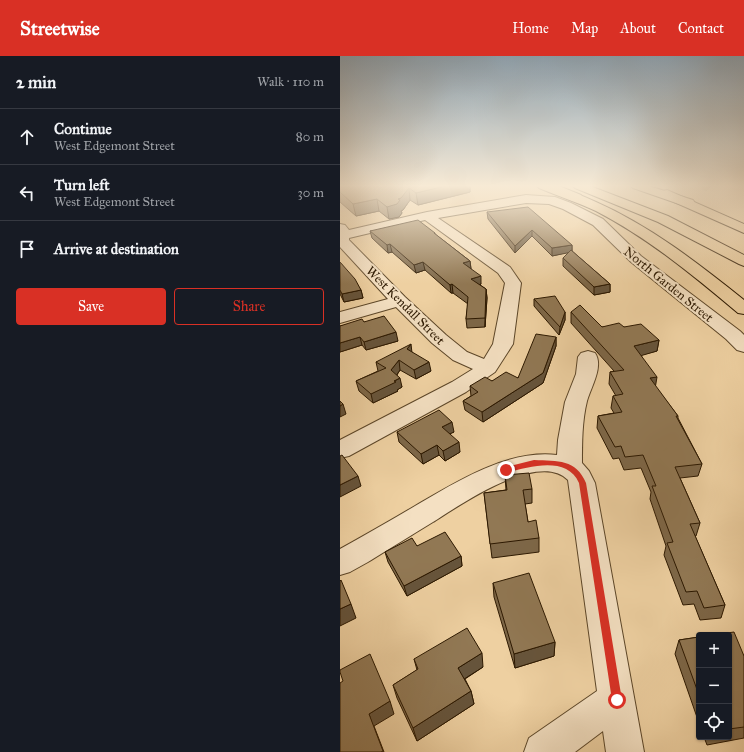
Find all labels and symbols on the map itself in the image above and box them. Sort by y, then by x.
street label: North Garden Street [620,244,717,326]
street label: West Kendall Street [362,263,448,349]
route end [497,461,515,479]
route start [608,691,626,709]

